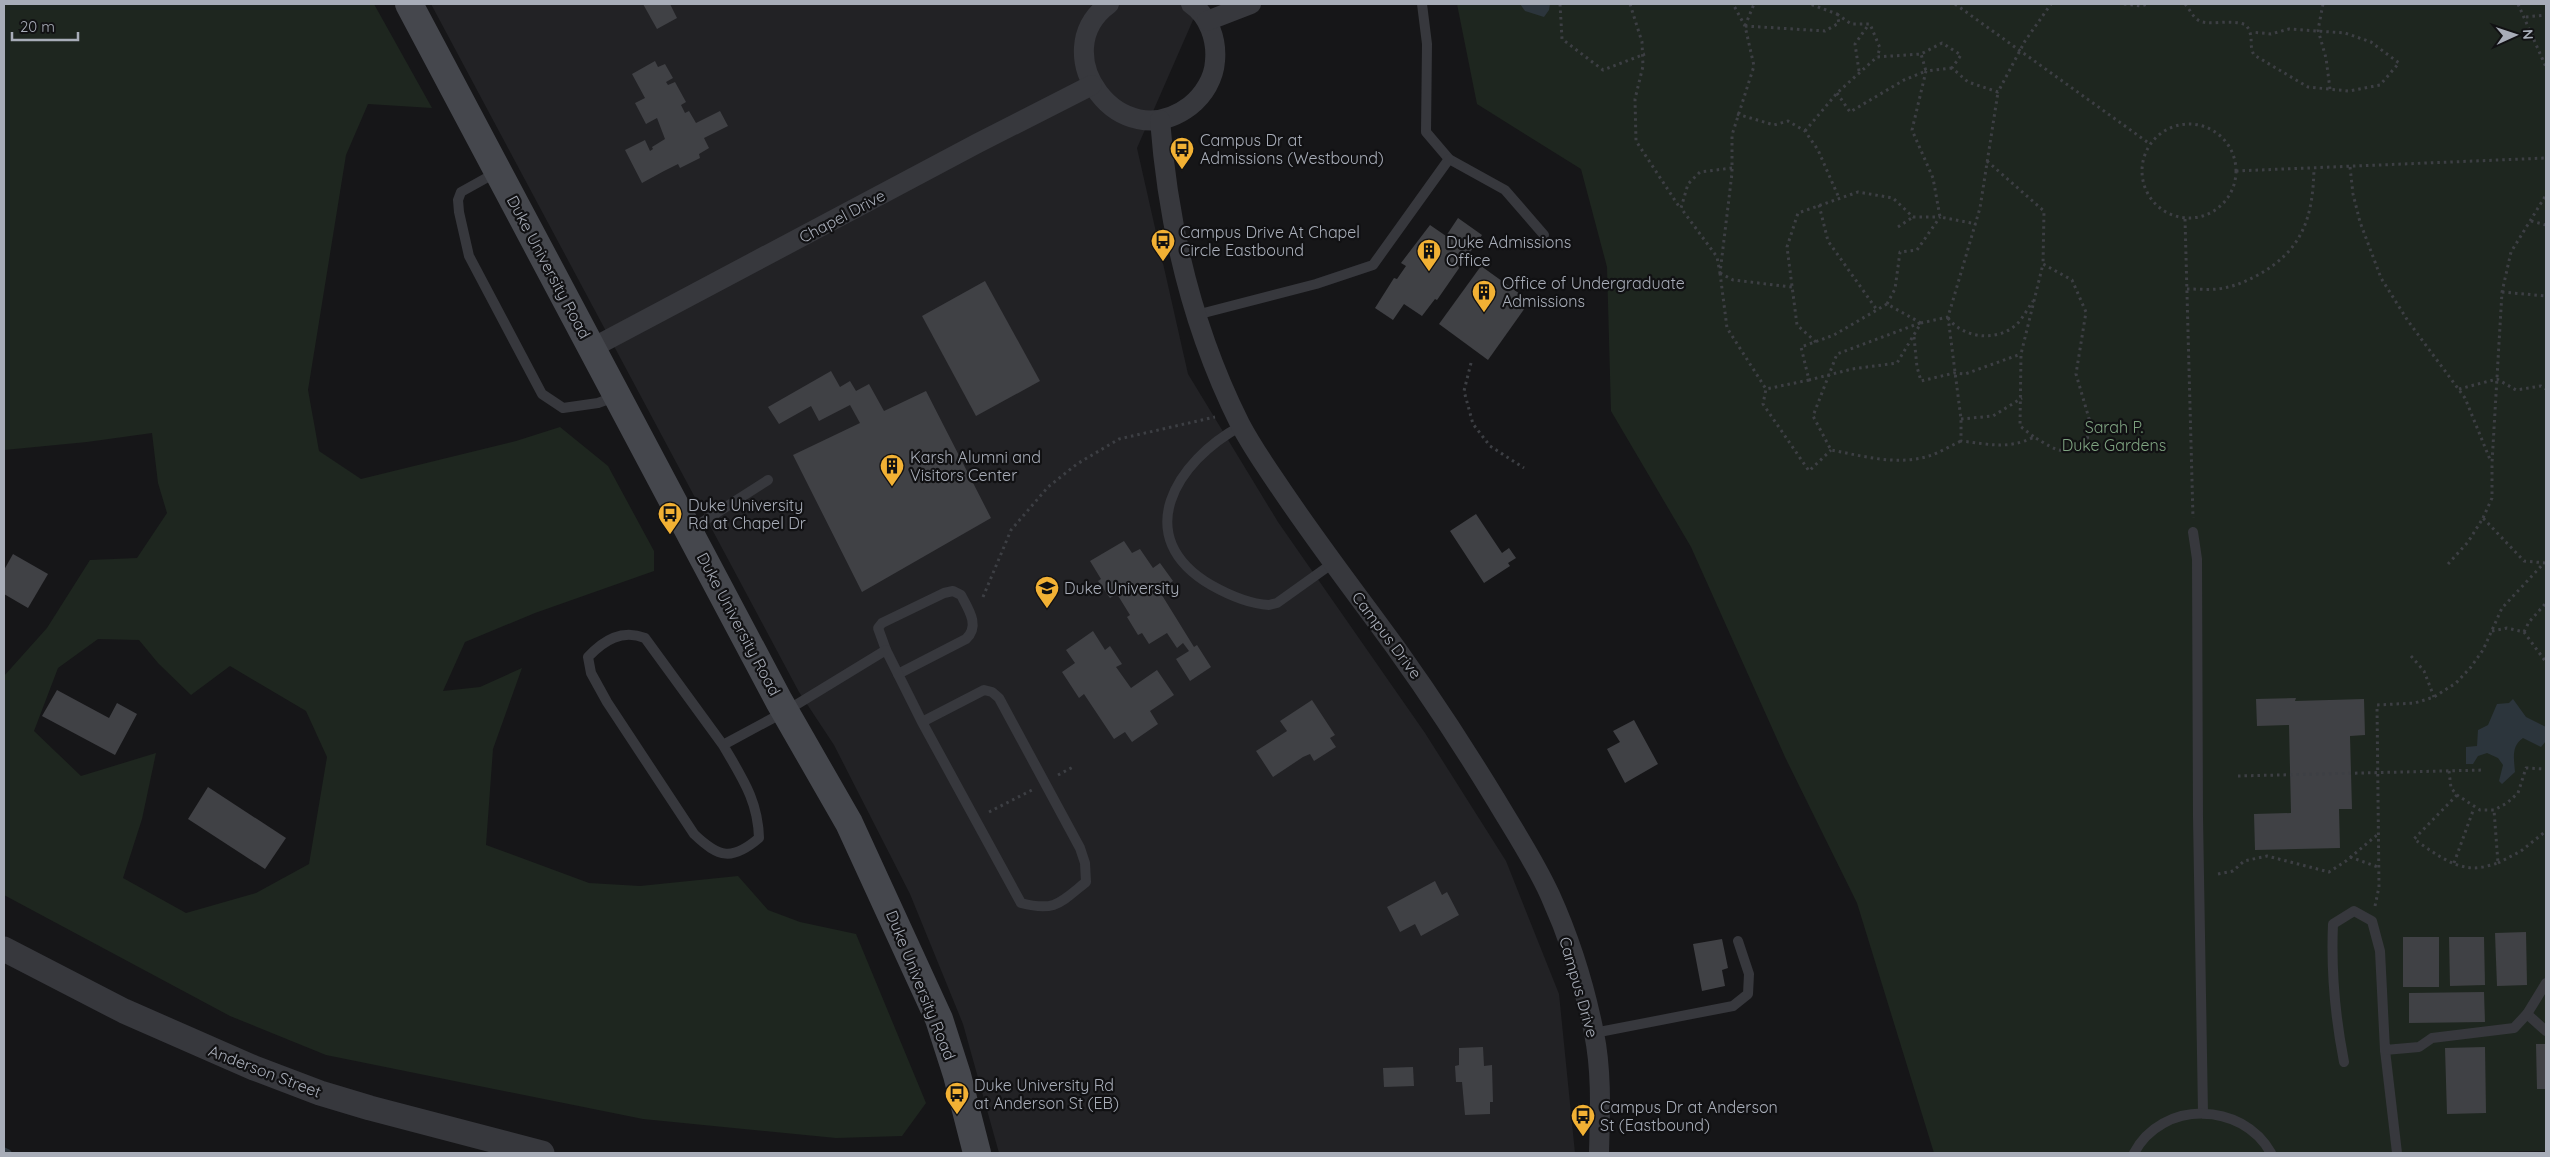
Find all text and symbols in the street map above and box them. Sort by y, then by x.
scale bar [12,10,79,42]
north arrow [2490,10,2540,60]
text: 20 m [20,17,55,36]
text: N [2519,29,2537,40]
place label: Campus Dr at Admissions (Westbound) [1200,130,1384,168]
bus stop icon: Campus Dr at Admissions (Westbound) [1169,136,1195,170]
street label: Chapel Drive [796,185,888,247]
street label: Duke University Road [503,192,595,342]
place label: Campus Drive At Chapel Circle Eastbound [1180,222,1360,260]
bus stop icon: Campus Drive At Chapel Circle Eastbound [1150,228,1176,262]
place label: Duke Admissions Office [1446,232,1571,270]
building icon: Duke Admissions Office [1416,238,1442,272]
place label: Office of Undergraduate Admissions [1502,273,1685,311]
building icon: Office of Undergraduate Admissions [1471,279,1497,313]
park label: Sarah P. Duke Gardens [2062,417,2166,455]
place label: Karsh Alumni and Visitors Center [910,447,1041,485]
building icon: Karsh Alumni and Visitors Center [879,453,905,487]
place label: Duke University Rd at Chapel Dr [688,495,806,533]
bus stop icon: Duke University Rd at Chapel Dr [657,501,683,535]
street label: Duke University Road [693,549,785,699]
school or university icon: Duke University [1034,575,1060,609]
place label: Duke University [1064,578,1179,598]
street label: Campus Drive [1348,587,1426,683]
street label: Duke University Road [882,907,960,1063]
street label: Campus Drive [1555,934,1603,1040]
street label: Anderson Street [206,1040,324,1102]
place label: Duke University Rd at Anderson St (EB) [974,1075,1119,1113]
bus stop icon: Duke University Rd at Anderson St (EB) [944,1081,970,1115]
place label: Campus Dr at Anderson St (Eastbound) [1600,1097,1778,1135]
bus stop icon: Campus Dr at Anderson St (Eastbound) [1570,1103,1596,1137]

